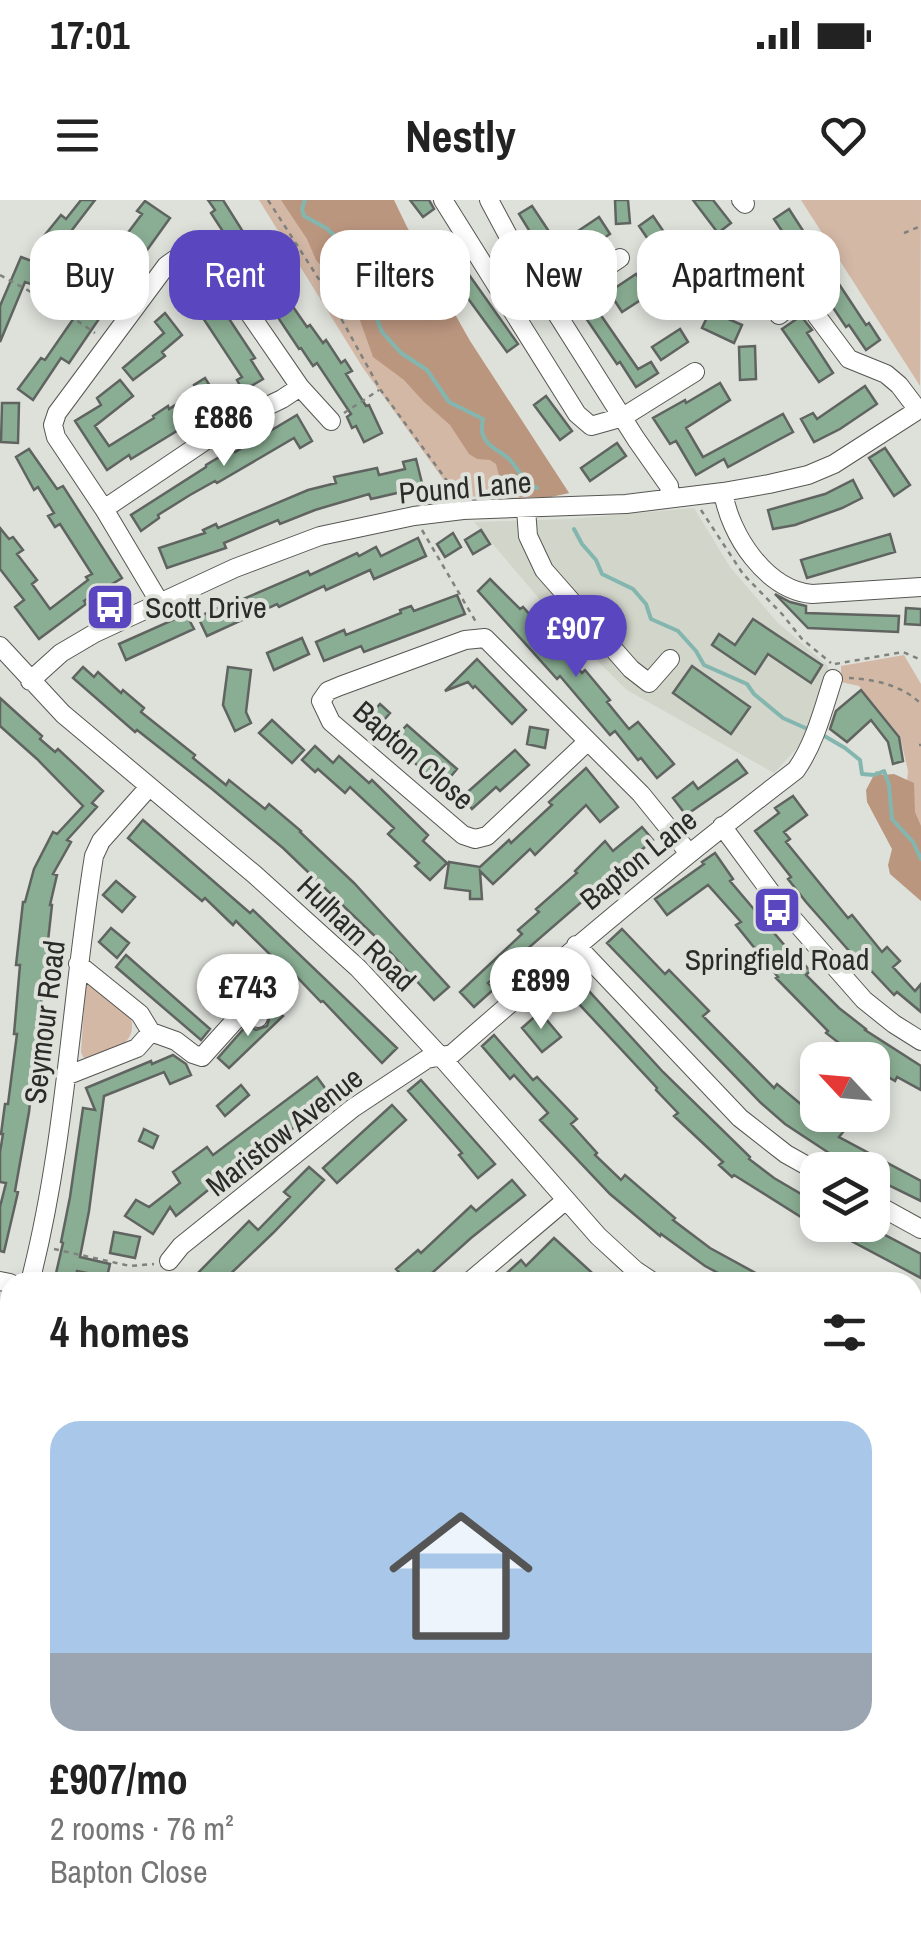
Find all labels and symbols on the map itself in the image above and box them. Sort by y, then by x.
pin: £886 [165,384,283,469]
street label: Pound Lane [397,461,533,513]
bus stop icon: Scott Drive [84,581,136,633]
place label: Scott Drive [145,587,267,627]
pin: £907 [517,595,635,680]
street label: Bapton Close [345,691,483,819]
street label: Bapton Lane [571,800,705,918]
street label: Hulham Road [289,866,425,1000]
bus stop icon: Springfield Road [751,884,803,936]
street label: Seymour Road [14,938,74,1106]
place label: Springfield Road [685,939,869,979]
pin: £899 [482,947,600,1032]
pin: £743 [189,954,307,1039]
north arrow [800,1042,890,1132]
street label: Maristow Avenue [198,1057,370,1205]

